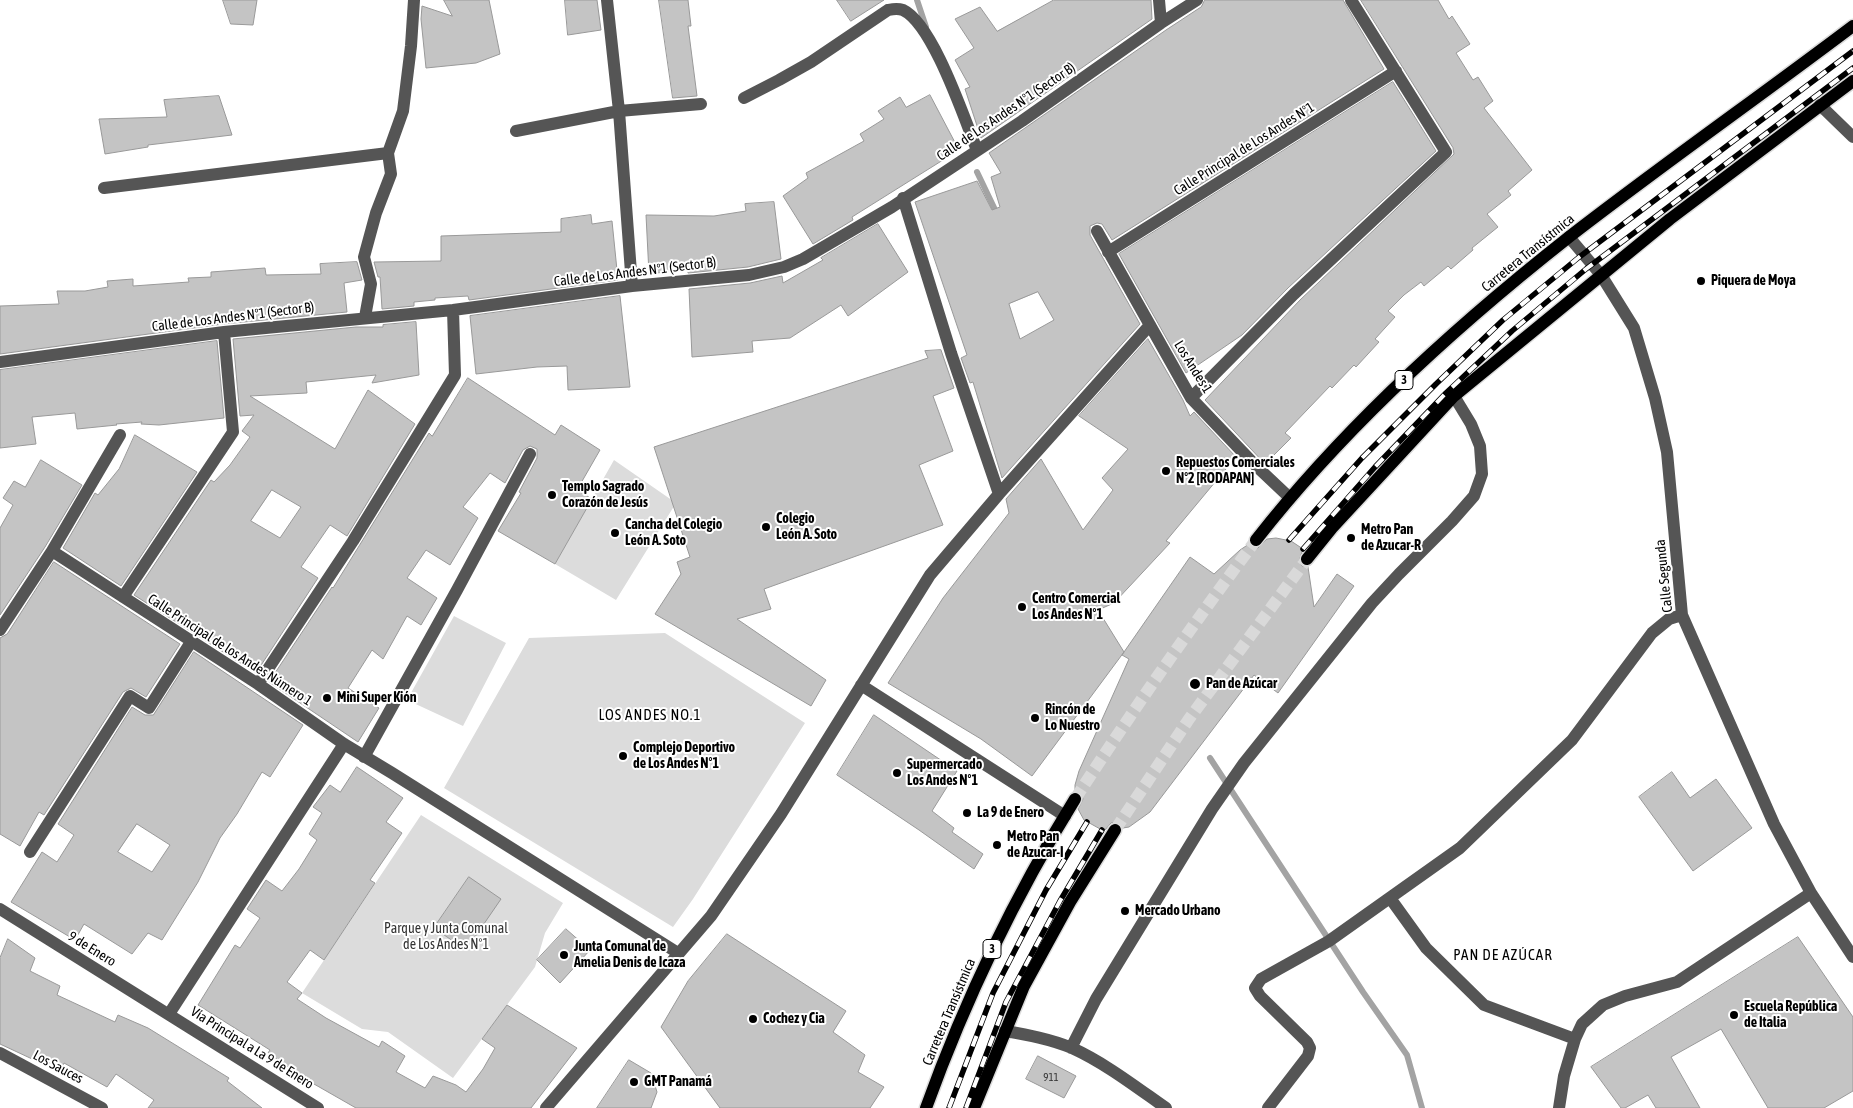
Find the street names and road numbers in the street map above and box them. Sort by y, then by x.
street label: Calle de Los Andes N°1 (Sector B) [934,59,1078,165]
street label: Calle Principal de Los Andes N°1 [1171,99,1317,199]
street label: Carretera Transístmica [1478,210,1578,296]
street label: Calle de Los Andes N°1 (Sector B) [553,254,717,290]
street label: Calle de Los Andes N°1 (Sector B) [151,299,315,335]
street label: Los Andes 1 [1170,338,1216,396]
road number: 3 [1395,370,1413,390]
street label: Calle Segunda [1652,539,1676,613]
street label: Calle Principal de los Andes Número 1 [145,590,315,710]
street label: 9 de Enero [65,928,119,970]
road number: 3 [983,940,1001,959]
street label: Carretera Transístmica [919,956,979,1068]
street label: Vía Principal a La 9 de Enero [187,1003,317,1093]
street label: Los Sauces [30,1047,86,1087]

